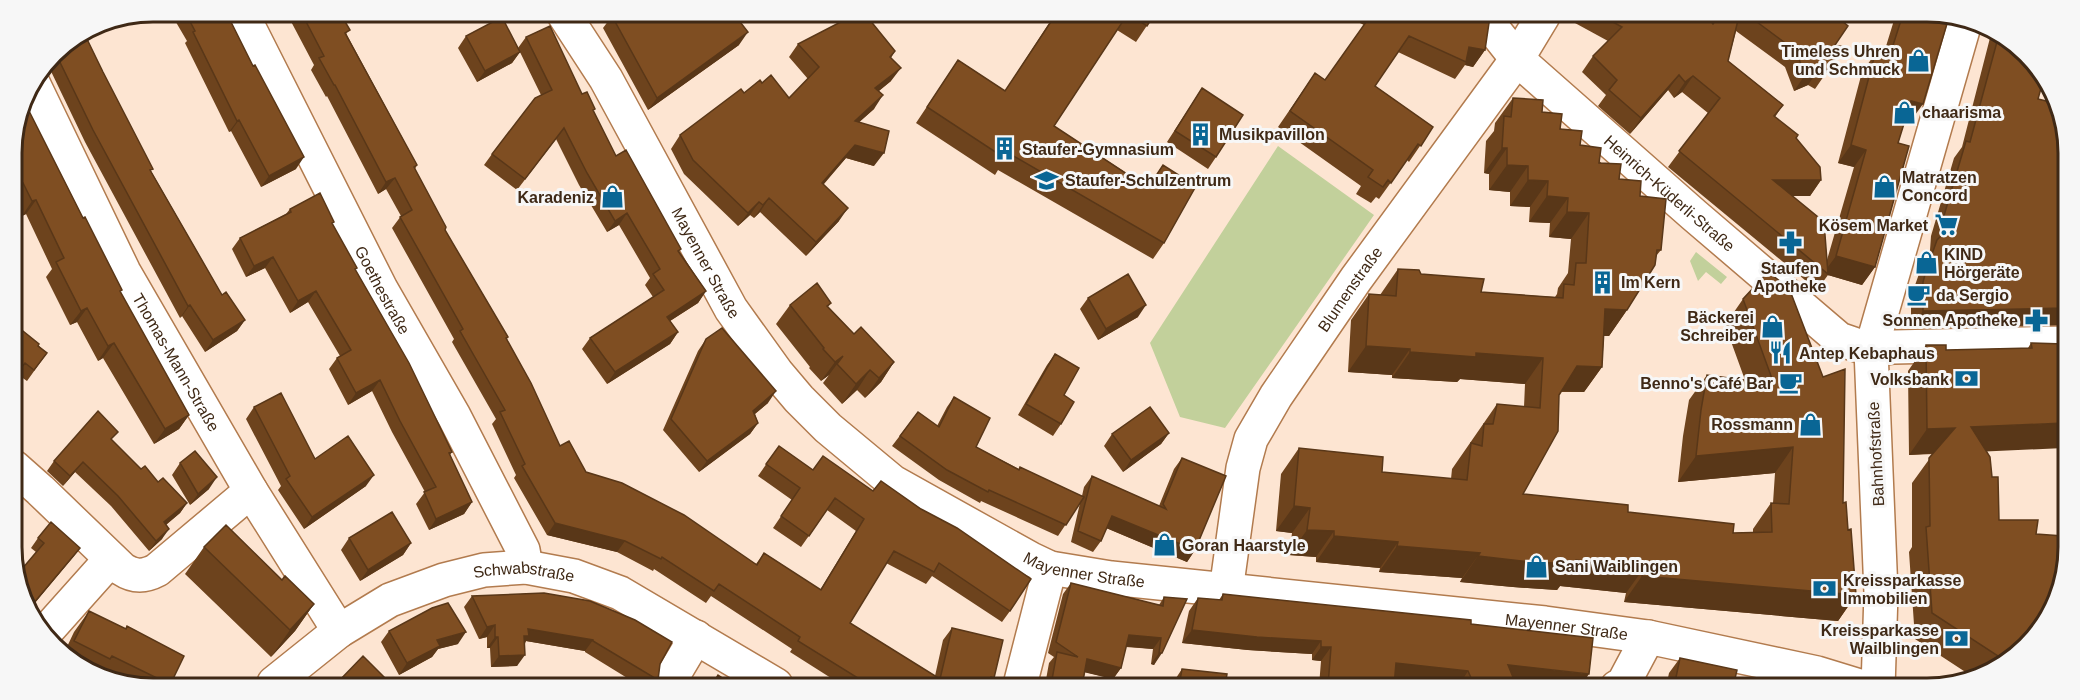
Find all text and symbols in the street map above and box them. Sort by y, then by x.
place label: Timeless Uhren und Schmuck [1781,43,1900,78]
shop icon: Timeless Uhren und Schmuck [1905,47,1931,73]
shop icon: chaarisma [1891,99,1917,125]
place label: chaarisma [1922,104,2001,121]
building icon: Musikpavillon [1188,121,1214,147]
place label: Musikpavillon [1219,126,1325,143]
street label: Heinrich-Küderli-Straße [1601,132,1738,255]
building icon: Staufer-Gymnasium [991,136,1017,162]
place label: Staufer-Gymnasium [1022,141,1174,158]
school or university icon: Staufer-Schulzentrum [1034,167,1060,193]
place label: Matratzen Concord [1902,169,1977,204]
place label: Staufer-Schulzentrum [1065,172,1231,189]
shop icon: Matratzen Concord [1871,173,1897,199]
shop icon: Karadeniz [599,184,625,210]
place label: Karadeniz [518,189,594,206]
street label: Mayenner Straße [669,204,743,322]
supermarket icon: Kösem Market [1933,212,1959,238]
place label: Kösem Market [1819,217,1929,234]
pharmacy icon: Staufen Apotheke [1777,230,1803,256]
street label: Goethestraße [352,243,414,337]
street label: Blumenstraße [1314,243,1385,335]
place label: KIND Hörgeräte [1944,246,2020,281]
shop icon: KIND Hörgeräte [1913,250,1939,276]
place label: Staufen Apotheke [1754,260,1827,295]
building icon: Im Kern [1590,269,1616,295]
place label: Im Kern [1621,274,1681,291]
cafe icon: da Sergio [1905,282,1931,308]
place label: da Sergio [1936,287,2009,304]
street label: Thomas-Mann-Straße [130,290,223,434]
pharmacy icon: Sonnen Apotheke [2023,307,2049,333]
place label: Bäckerei Schreiber [1680,309,1754,344]
place label: Sonnen Apotheke [1883,312,2018,329]
shop icon: Bäckerei Schreiber [1759,313,1785,339]
restaurant icon: Antep Kebaphaus [1768,340,1794,366]
place label: Antep Kebaphaus [1799,345,1935,362]
bank icon: Volksbank [1954,366,1980,392]
cafe icon: Benno's Café Bar [1778,370,1804,396]
place label: Volksbank [1870,371,1949,388]
place label: Benno's Café Bar [1640,375,1773,392]
street label: Bahnhofstraße [1865,401,1887,507]
shop icon: Rossmann [1798,411,1824,437]
place label: Rossmann [1711,416,1793,433]
shop icon: Goran Haarstyle [1151,532,1177,558]
place label: Goran Haarstyle [1182,537,1306,554]
street label: Mayenner Straße [1021,548,1146,590]
shop icon: Sani Waiblingen [1524,553,1550,579]
street label: Schwabstraße [471,558,576,584]
place label: Sani Waiblingen [1555,558,1678,575]
place label: Kreissparkasse Immobilien [1843,572,1961,607]
bank icon: Kreissparkasse Immobilien [1812,576,1838,602]
street label: Mayenner Straße [1504,610,1629,643]
place label: Kreissparkasse Wailblingen [1821,622,1939,657]
bank icon: Kreissparkasse Wailblingen [1944,626,1970,652]

